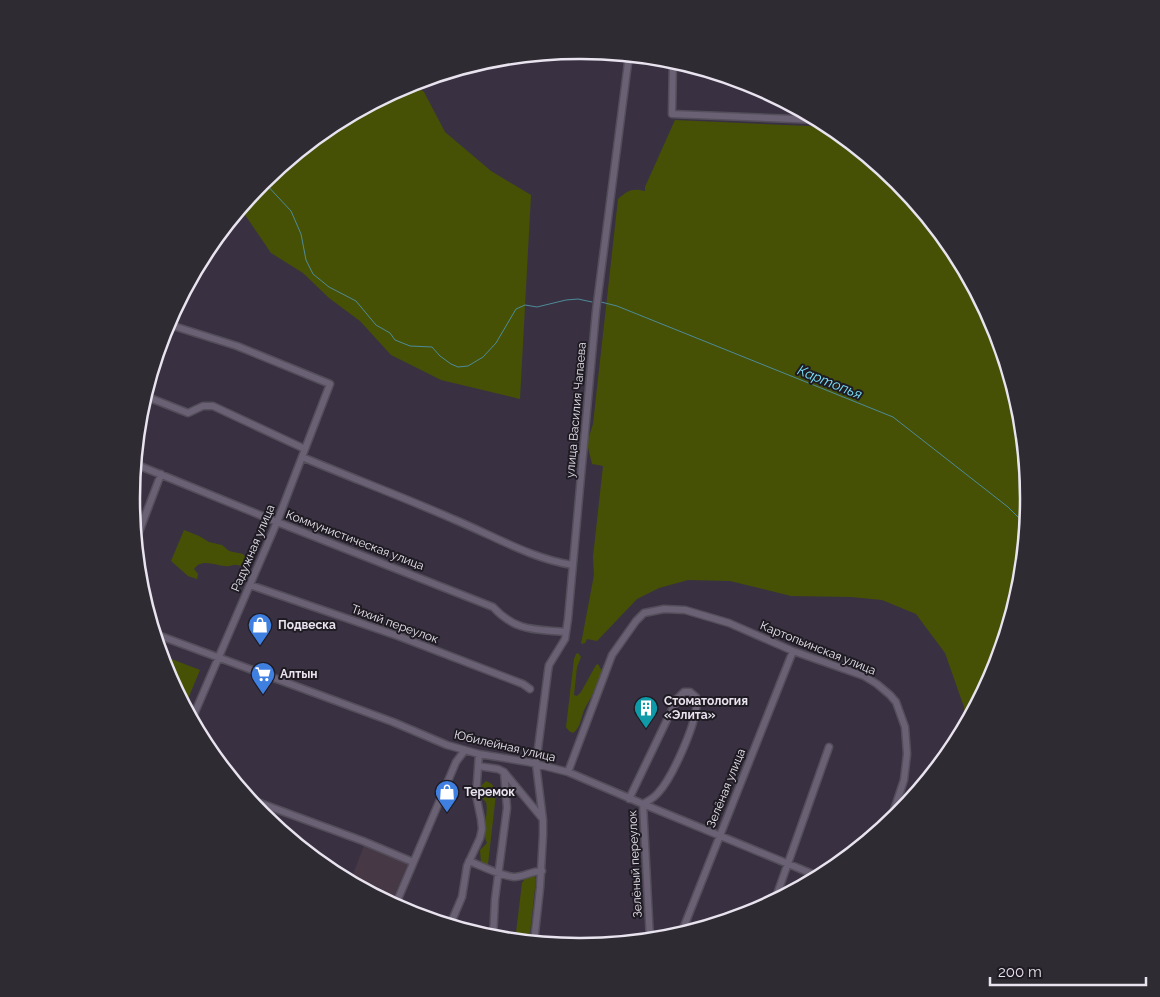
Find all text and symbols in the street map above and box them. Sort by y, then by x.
street label: улица Василия Чапаева [563,342,589,478]
water label: Картопья [795,362,865,402]
street label: Радужная улица [228,502,278,594]
street label: Коммунистическая улица [284,507,426,573]
street label: Тихий переулок [350,602,440,646]
shop icon: Подвеска [247,612,273,646]
place label: Подвеска [278,618,336,632]
street label: Картопьинская улица [758,618,878,678]
supermarket icon: Алтын [250,661,276,695]
place label: Алтын [280,667,318,681]
place label: Стоматология «Элита» [664,694,748,722]
building icon: Стоматология «Элита» [633,695,659,729]
street label: Юбилейная улица [453,728,557,764]
street label: Зелёная улица [704,746,748,830]
shop icon: Теремок [434,779,460,813]
place label: Теремок [464,785,515,799]
street label: Зелёный переулок [625,810,645,918]
scale bar [990,954,1146,986]
text: 200 m [998,963,1042,981]

